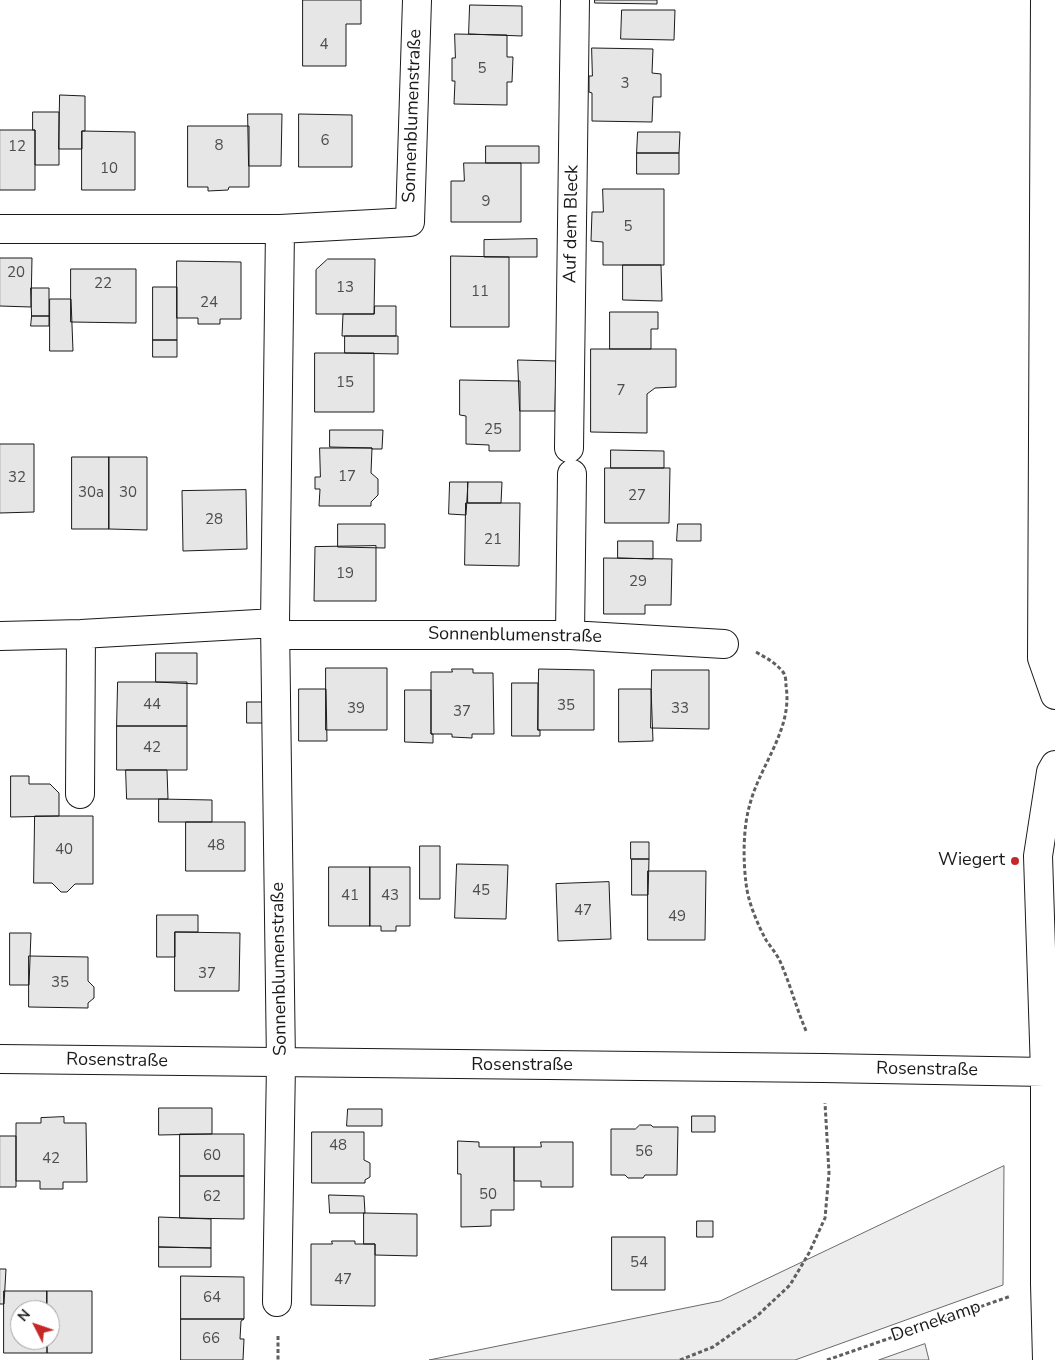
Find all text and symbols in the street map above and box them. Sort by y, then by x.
street label: Sonnenblumenstraße [399,29,427,203]
house number: 4 [320,36,328,54]
house number: 5 [478,60,486,78]
house number: 3 [621,75,629,93]
house number: 6 [321,132,329,150]
house number: 8 [215,137,223,155]
house number: 12 [8,138,26,156]
house number: 10 [100,160,118,178]
street label: Auf dem Bleck [560,165,584,283]
house number: 9 [482,193,490,211]
house number: 5 [624,218,632,236]
house number: 20 [7,264,25,282]
house number: 22 [94,275,112,293]
house number: 13 [336,279,354,297]
house number: 11 [471,283,489,301]
house number: 24 [200,294,218,312]
house number: 15 [336,374,354,392]
house number: 7 [617,382,625,400]
house number: 25 [484,421,502,439]
house number: 17 [338,468,356,486]
house number: 32 [8,469,26,487]
house number: 30a [78,484,104,502]
house number: 30 [119,484,137,502]
house number: 27 [628,487,646,505]
house number: 28 [205,511,223,529]
house number: 21 [484,531,502,549]
house number: 19 [336,565,354,583]
house number: 29 [629,573,647,591]
street label: Sonnenblumenstraße [428,624,602,648]
house number: 44 [143,696,161,714]
house number: 35 [557,697,575,715]
house number: 39 [347,700,365,718]
house number: 33 [671,700,689,718]
house number: 37 [453,703,471,721]
house number: 42 [143,739,161,757]
house number: 48 [207,837,225,855]
house number: 40 [55,841,73,859]
place label: Wiegert [938,850,1005,872]
marker: Wiegert [1009,855,1021,867]
street label: Sonnenblumenstraße [268,882,292,1056]
house number: 45 [472,882,490,900]
house number: 41 [341,887,359,905]
house number: 43 [381,887,399,905]
house number: 47 [574,902,592,920]
house number: 49 [668,908,686,926]
house number: 37 [198,965,216,983]
house number: 35 [51,974,69,992]
street label: Rosenstraße [66,1049,168,1073]
street label: Rosenstraße [471,1055,573,1077]
street label: Rosenstraße [876,1058,978,1082]
house number: 48 [329,1137,347,1155]
house number: 56 [635,1143,653,1161]
house number: 60 [203,1147,221,1165]
house number: 42 [42,1150,60,1168]
house number: 50 [479,1186,497,1204]
house number: 62 [203,1188,221,1206]
house number: 54 [630,1254,648,1272]
house number: 47 [334,1271,352,1289]
house number: 64 [203,1289,221,1307]
street label: Dernekamp [888,1297,984,1347]
north arrow [10,1300,60,1350]
text: N [13,1305,35,1326]
house number: 66 [202,1330,220,1348]

